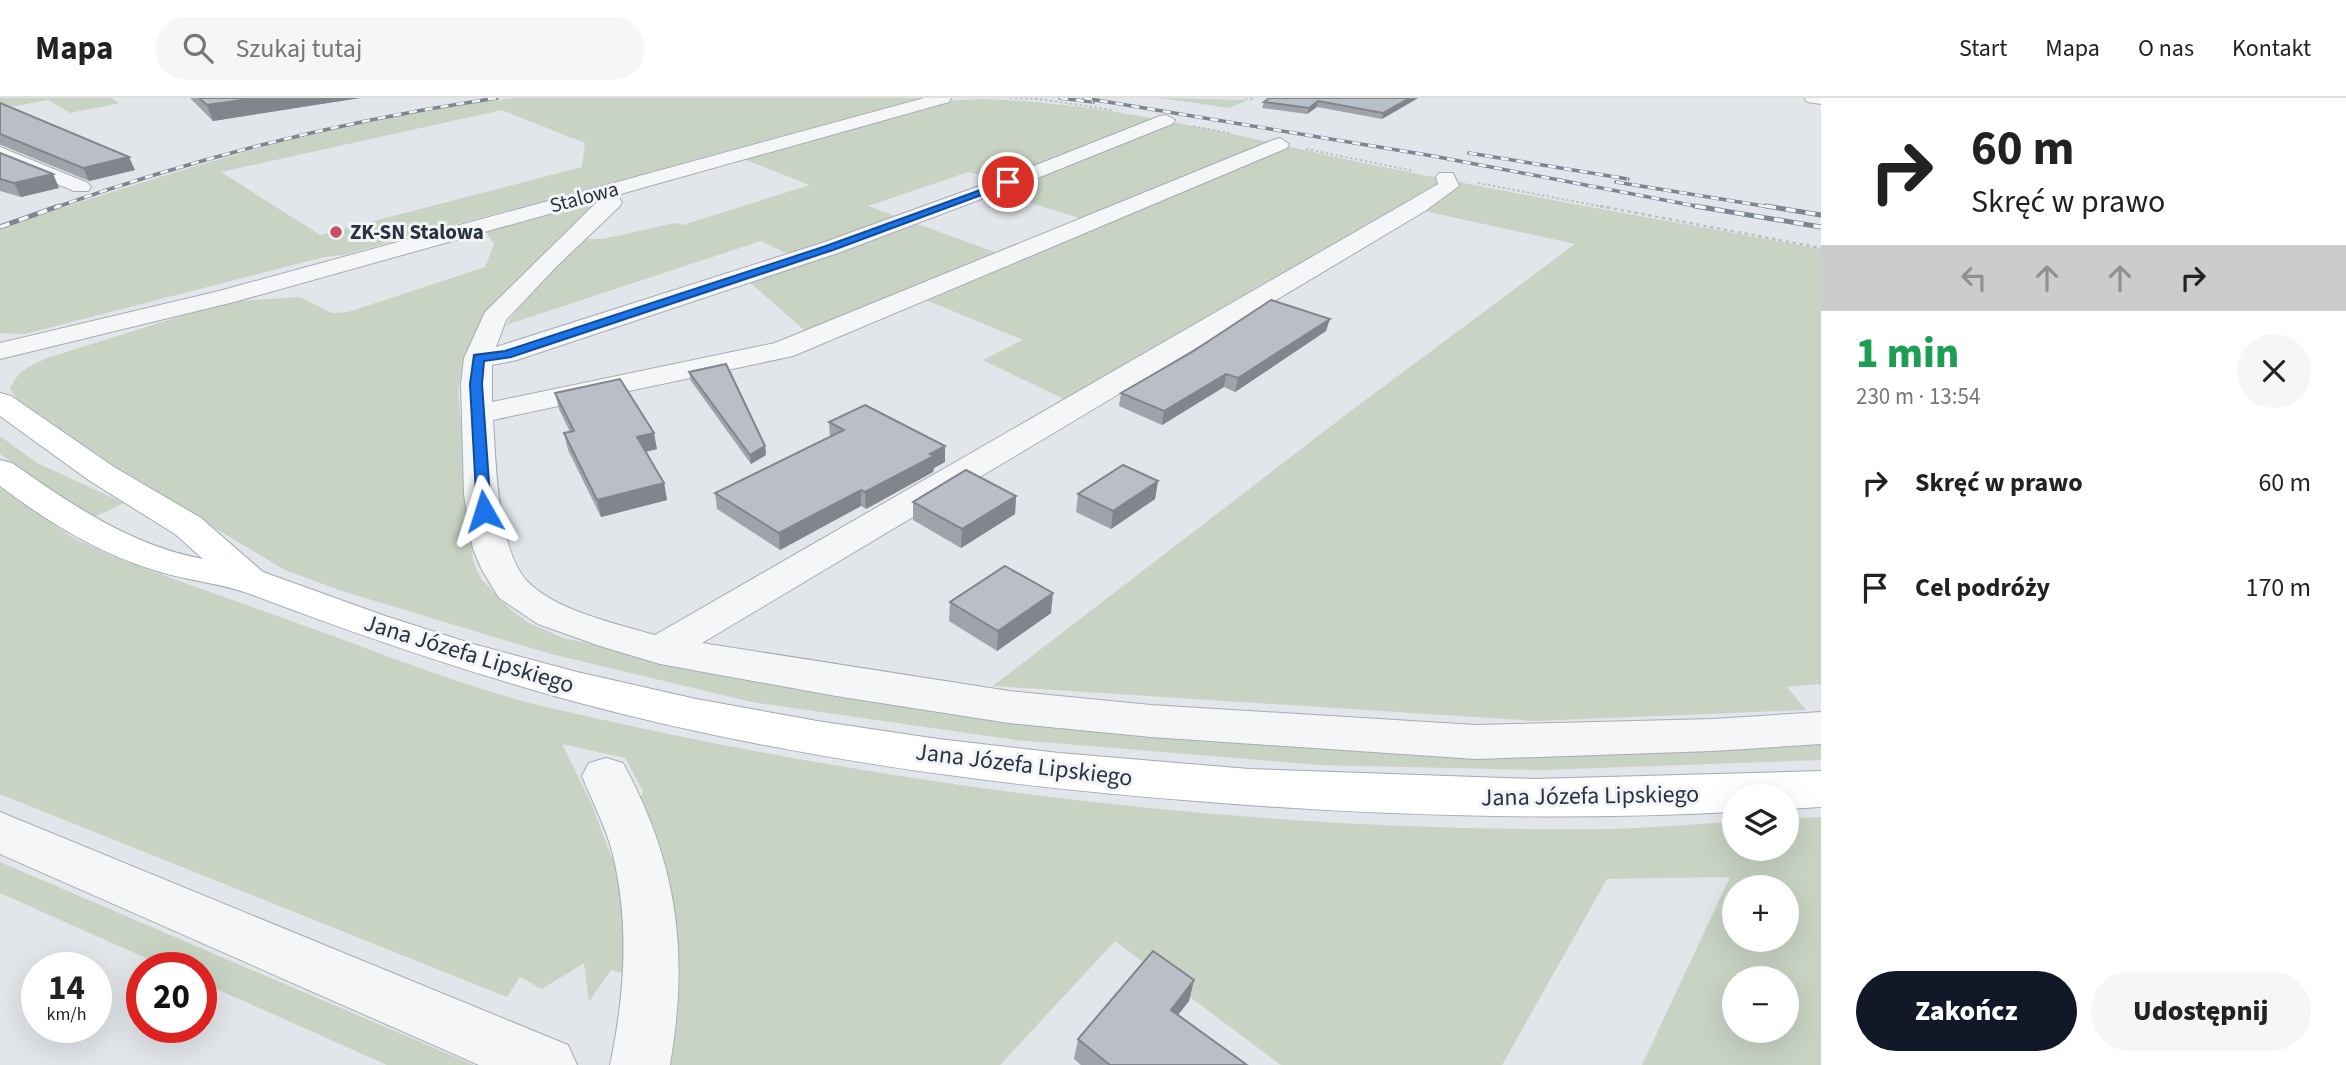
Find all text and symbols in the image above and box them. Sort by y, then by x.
search box [155,17,645,80]
text: Mapa [35,25,113,72]
icon: search [179,29,217,67]
text: Szukaj tutaj [235,30,362,67]
text: Start [1959,31,2007,66]
text: Mapa [2045,31,2100,66]
text: O nas [2138,31,2194,66]
text: Kontakt [2232,31,2311,66]
text: 60 m [1971,114,2075,184]
icon: right [1856,126,1947,217]
pin [978,152,1038,212]
icon: arrive [989,163,1027,201]
street label: Stalowa [546,173,622,221]
text: Skręć w prawo [1971,179,2165,225]
place label: ZK-SN Stalowa [350,217,484,247]
marker: ZK-SN Stalowa [328,224,344,240]
icon: left [1955,259,1993,297]
icon: ahead [2028,259,2066,297]
icon: ahead [2101,259,2139,297]
icon: right [2174,259,2212,297]
text: 1 min [1856,324,1959,384]
button: close [2237,334,2311,408]
text: 230 m · 13:54 [1856,380,1980,413]
icon: right [1856,464,1894,502]
text: Skręć w prawo [1915,464,2083,501]
text: 60 m [2258,464,2311,501]
position arrow [447,474,521,548]
icon: arrive [1856,569,1894,607]
text: Cel podróży [1915,569,2050,606]
text: 170 m [2245,569,2311,606]
street label: Jana Józefa Lipskiego [359,605,579,703]
street label: Jana Józefa Lipskiego [914,734,1134,796]
street label: Jana Józefa Lipskiego [1481,777,1699,815]
map controls [1722,784,1799,1043]
button: layers [1722,784,1799,861]
button: + [1722,875,1799,952]
speed limit sign: 20 [126,952,217,1043]
text: 14 [48,963,85,1013]
button: − [1722,966,1799,1043]
button: Zakończ [1856,971,2077,1051]
button: Udostępnij [2091,971,2311,1051]
text: km/h [47,1002,86,1027]

